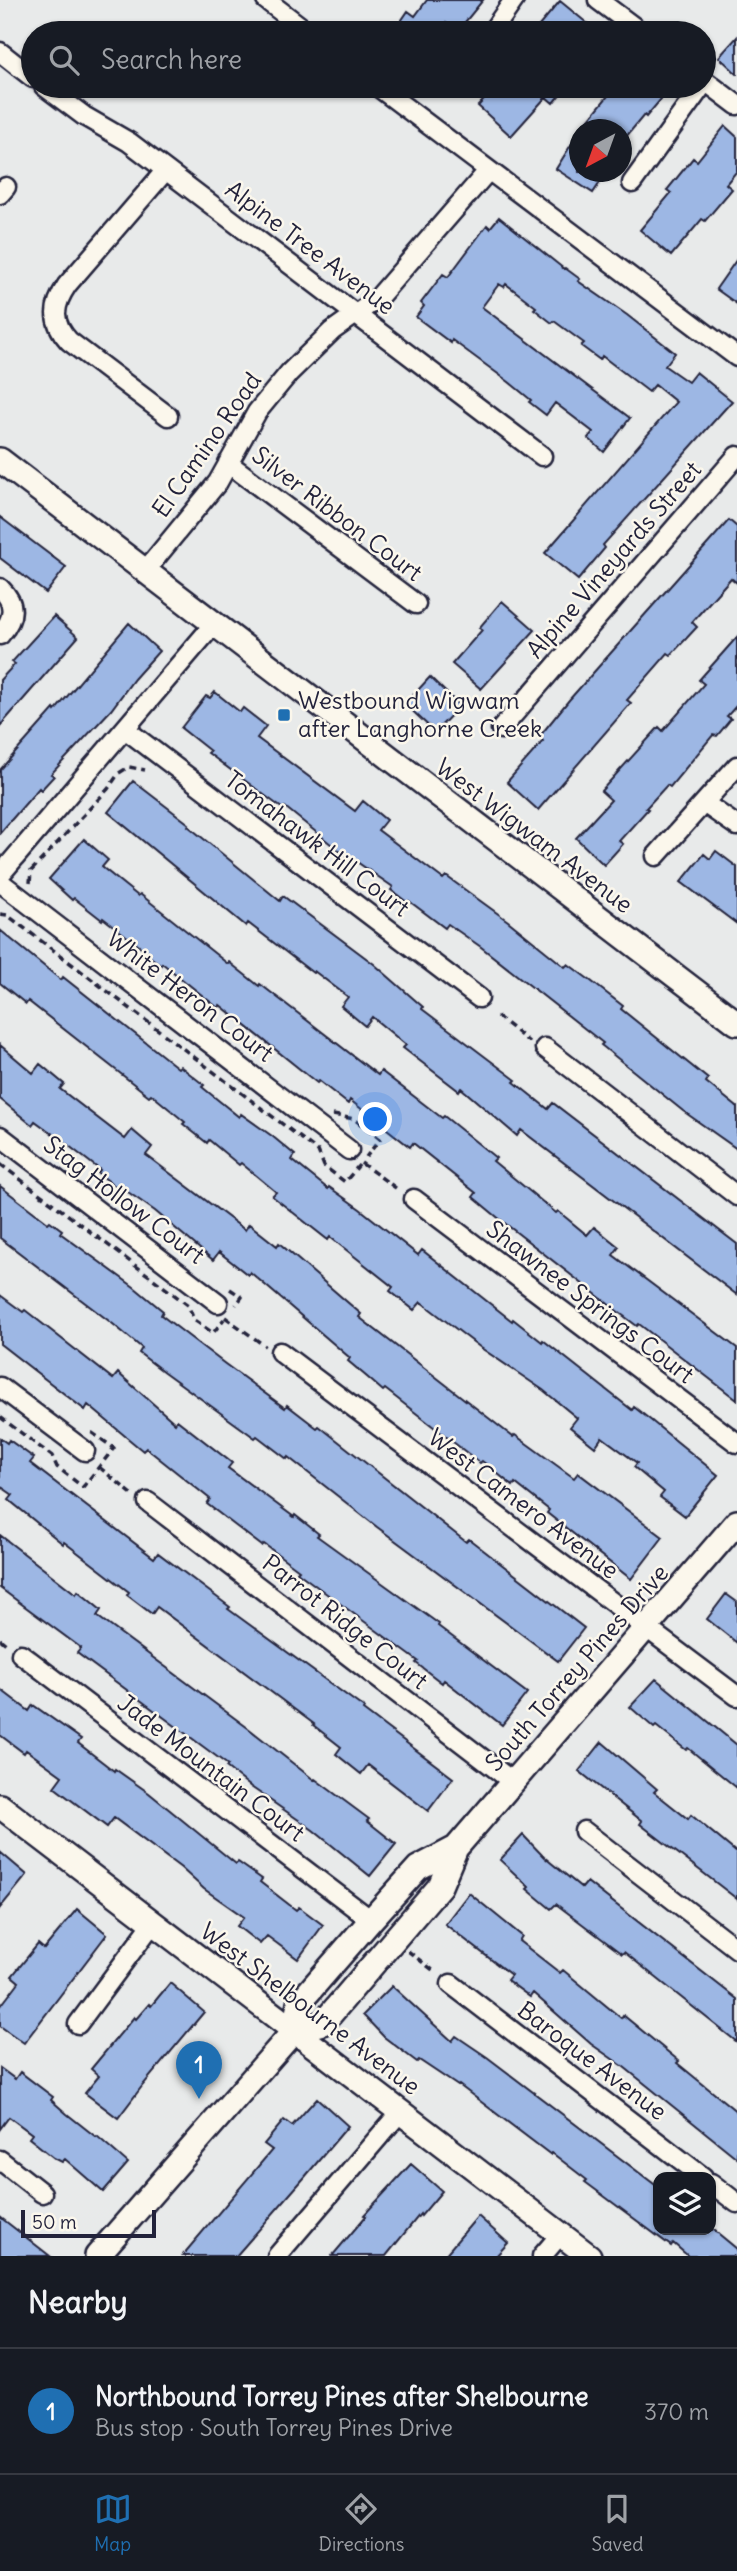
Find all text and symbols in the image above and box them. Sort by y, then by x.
search box [21,21,716,98]
icon: search [45,41,83,79]
text: Search here [101,43,242,76]
north arrow [569,119,632,182]
street label: Alpine Tree Avenue [220,174,401,321]
street label: El Camino Road [145,366,267,523]
street label: Silver Ribbon Court [247,439,429,587]
street label: Alpine Vineyards Street [520,455,707,664]
place label: Westbound Wigwam after Langhorne Creek [298,685,542,743]
marker: Westbound Wigwam after Langhorne Creek [276,707,292,723]
street label: West Wigwam Avenue [430,751,639,919]
street label: Tomahawk Hill Court [219,764,416,922]
street label: White Heron Court [101,923,280,1068]
your location [358,1102,392,1136]
street label: Stag Hollow Court [38,1129,211,1270]
street label: Shawnee Springs Court [481,1213,700,1389]
street label: West Camero Avenue [422,1422,625,1585]
street label: Parrot Ridge Court [257,1547,434,1695]
street label: South Torrey Pines Drive [478,1558,674,1777]
street label: Jade Mountain Court [112,1687,311,1847]
street label: West Shelbourne Avenue [195,1916,426,2101]
street label: Baroque Avenue [512,1994,673,2126]
pin: 1 [176,2041,222,2099]
map controls [653,2172,716,2235]
button: layers [653,2172,716,2235]
scale bar [21,2207,156,2239]
text: 50 m [32,2210,77,2234]
text: Nearby [28,2283,128,2321]
text: Northbound Torrey Pines after Shelbourne [95,2380,589,2413]
text: 1 [46,2397,56,2426]
text: 370 m [644,2397,709,2426]
text: Bus stop · South Torrey Pines Drive [95,2413,453,2442]
tab: Map [94,2490,132,2556]
tab: Directions [319,2490,404,2556]
tab: Saved [591,2490,643,2556]

